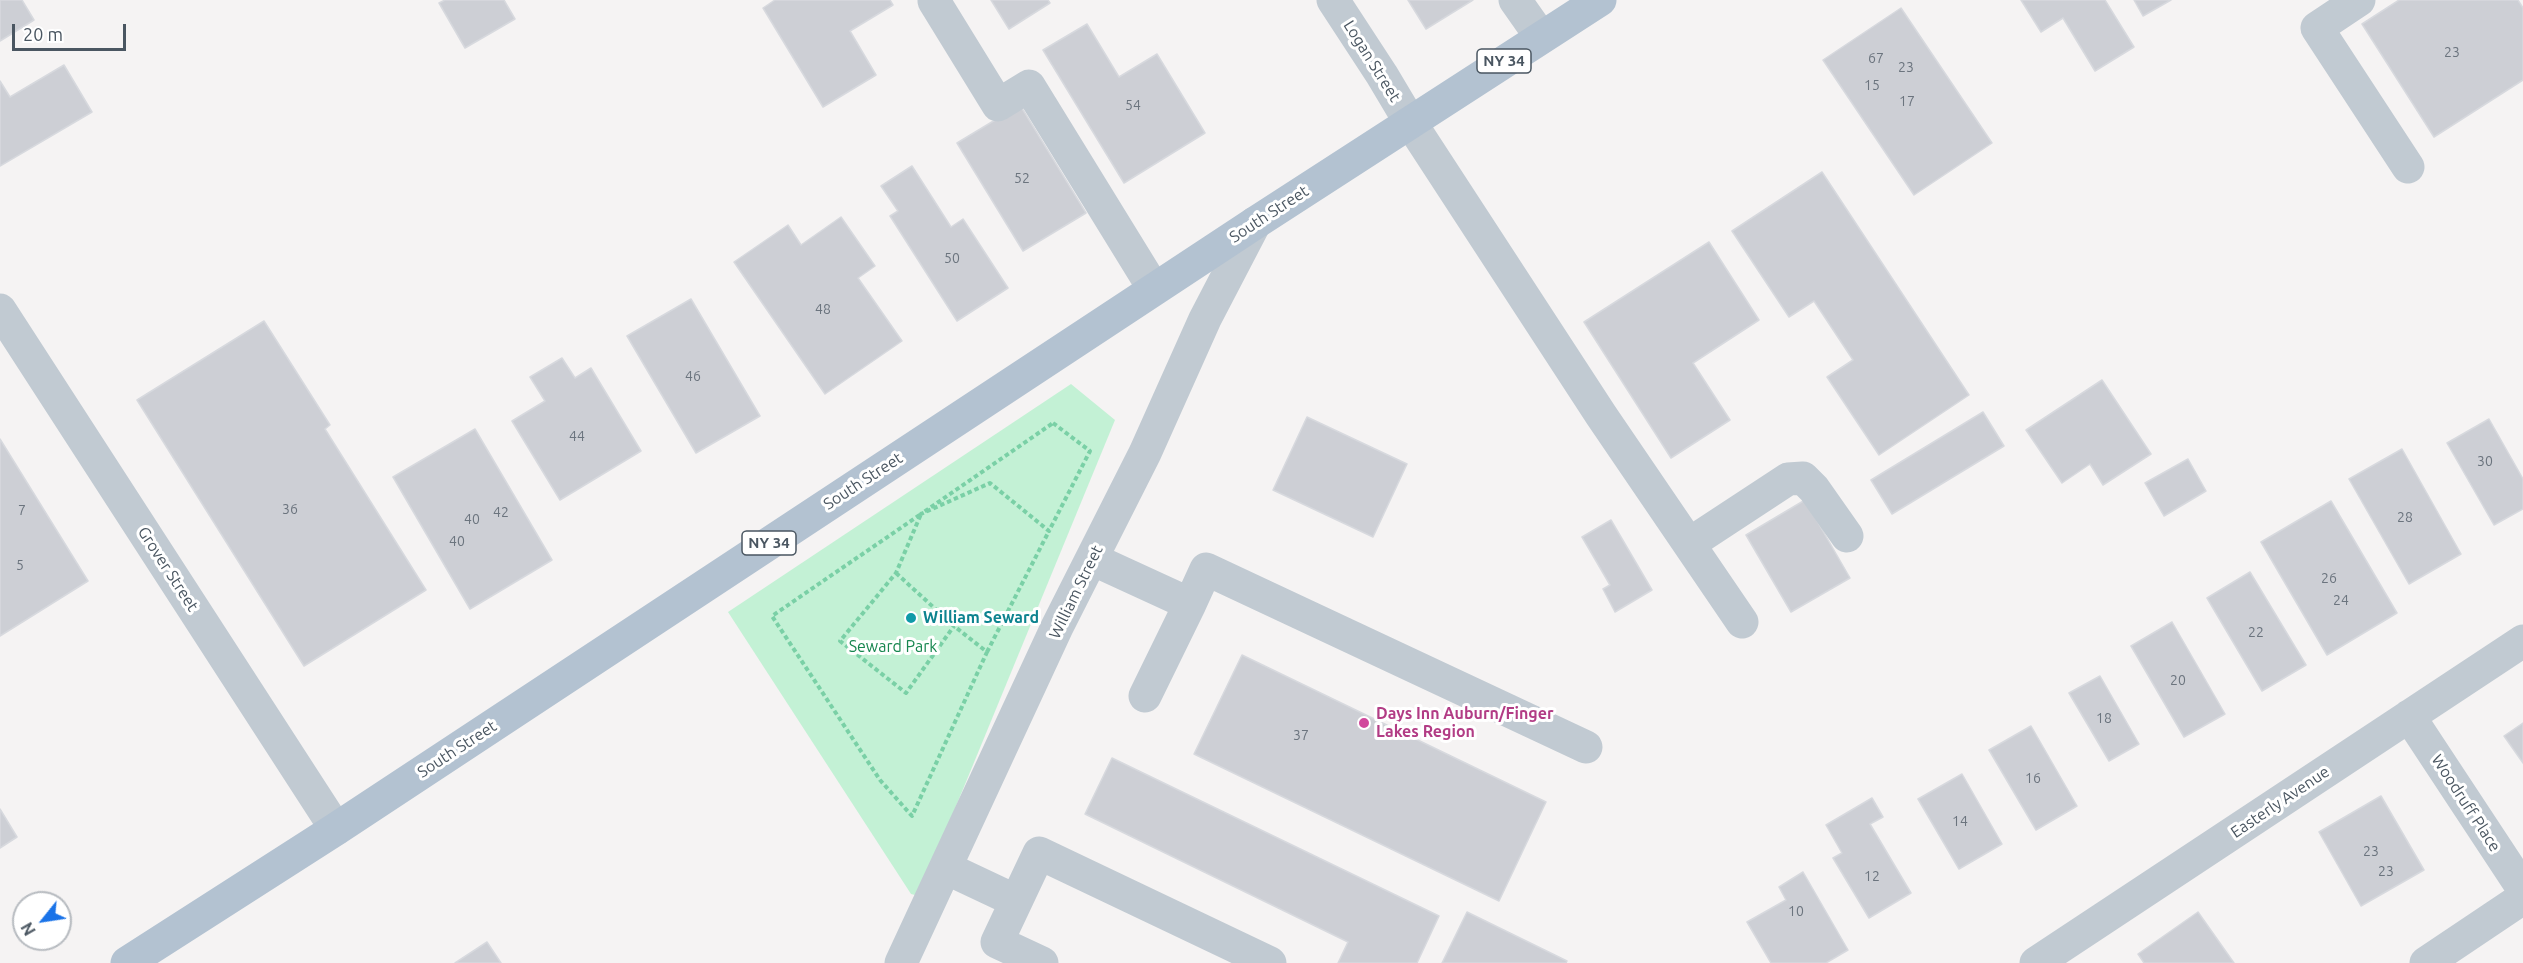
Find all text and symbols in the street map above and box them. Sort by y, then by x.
scale bar [15,12,129,50]
street label: Logan Street [1339,17,1405,105]
text: 20 m [23,24,63,44]
house number: 23 [2444,44,2460,60]
road number: NY 34 [1477,49,1531,73]
house number: 67 [1868,50,1884,66]
house number: 23 [1898,59,1914,75]
house number: 15 [1864,77,1880,93]
house number: 17 [1899,93,1915,109]
house number: 54 [1125,97,1141,113]
house number: 52 [1014,170,1030,186]
street label: South Street [1226,181,1312,247]
house number: 50 [944,250,960,266]
house number: 48 [815,301,831,317]
house number: 46 [685,368,701,384]
house number: 44 [569,428,585,444]
street label: South Street [820,448,906,514]
house number: 30 [2477,453,2493,469]
house number: 36 [282,501,298,517]
house number: 7 [18,502,26,518]
house number: 42 [493,504,509,520]
house number: 28 [2397,509,2413,525]
house number: 40 [464,511,480,527]
street label: Grover Street [134,523,202,615]
road number: NY 34 [742,531,796,555]
house number: 40 [449,533,465,549]
street label: William Street [1045,542,1107,642]
house number: 5 [16,557,24,573]
house number: 26 [2321,570,2337,586]
house number: 24 [2333,592,2349,608]
place label: William Seward [923,608,1039,628]
marker: William Seward [904,611,918,625]
house number: 22 [2248,624,2264,640]
park label: Seward Park [849,637,937,657]
house number: 20 [2170,672,2186,688]
place label: Days Inn Auburn/Finger Lakes Region [1376,704,1554,742]
house number: 18 [2096,710,2112,726]
street label: South Street [414,716,500,782]
marker: Days Inn Auburn/Finger Lakes Region [1357,716,1371,730]
house number: 37 [1293,727,1309,743]
street label: Woodruff Place [2427,751,2505,855]
street label: Easterly Avenue [2227,762,2333,842]
house number: 16 [2025,770,2041,786]
house number: 14 [1952,813,1968,829]
house number: 23 [2363,843,2379,859]
house number: 23 [2378,863,2394,879]
house number: 12 [1864,868,1880,884]
north arrow [12,891,72,951]
house number: 10 [1788,903,1804,919]
text: N [17,919,39,939]

